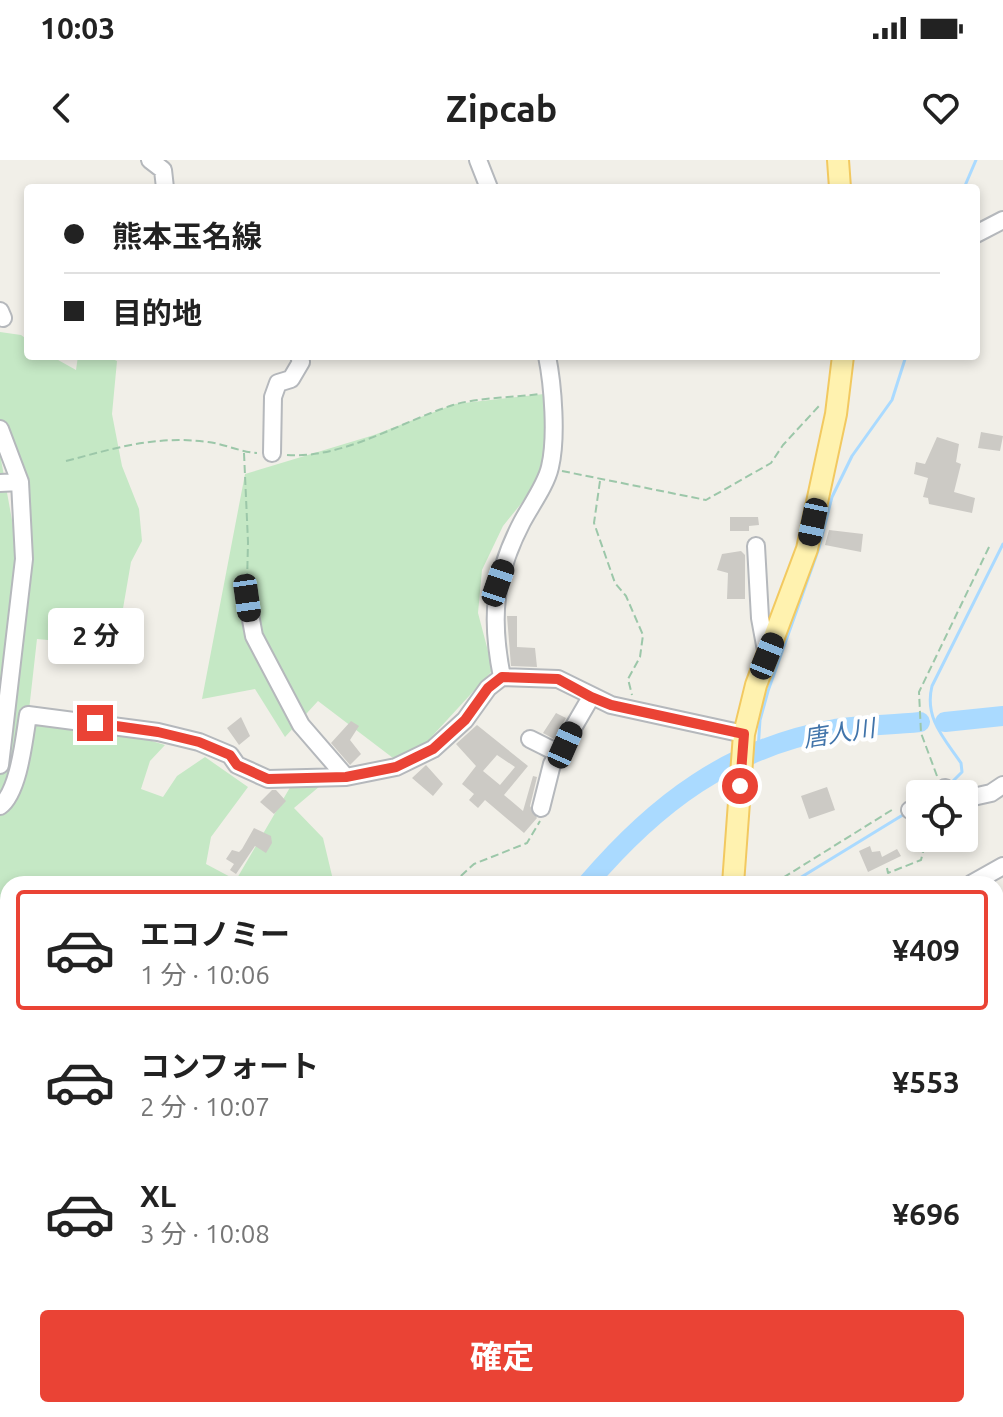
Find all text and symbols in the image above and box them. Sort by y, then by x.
text: 10:03 [40,11,115,45]
icon: back [40,86,84,130]
icon: heart [919,86,963,130]
text: Zipcab [446,88,557,129]
text: 熊本玉名線 [112,219,262,253]
text: 目的地 [112,296,202,330]
car [796,496,830,548]
car [479,556,517,610]
car [232,573,262,623]
callout: 2 分 [47,607,143,663]
text: 2 分 [73,621,119,650]
car [747,629,787,683]
route end [77,705,113,741]
water label: 唐人川 [801,714,880,752]
car [544,718,586,772]
route start [722,768,758,804]
map controls [906,780,978,852]
button: locate [906,780,978,852]
icon: car [44,914,116,986]
text: エコノミー [140,917,290,951]
text: ¥409 [892,933,960,967]
text: 1 分 · 10:06 [140,960,270,989]
icon: car [44,1046,116,1118]
text: コンフォート [140,1049,319,1083]
text: ¥553 [892,1065,960,1099]
text: 2 分 · 10:07 [140,1092,270,1121]
icon: car [44,1178,116,1250]
text: XL [140,1179,176,1213]
text: ¥696 [892,1197,960,1231]
text: 3 分 · 10:08 [140,1219,270,1248]
button: 確定 [40,1310,964,1402]

